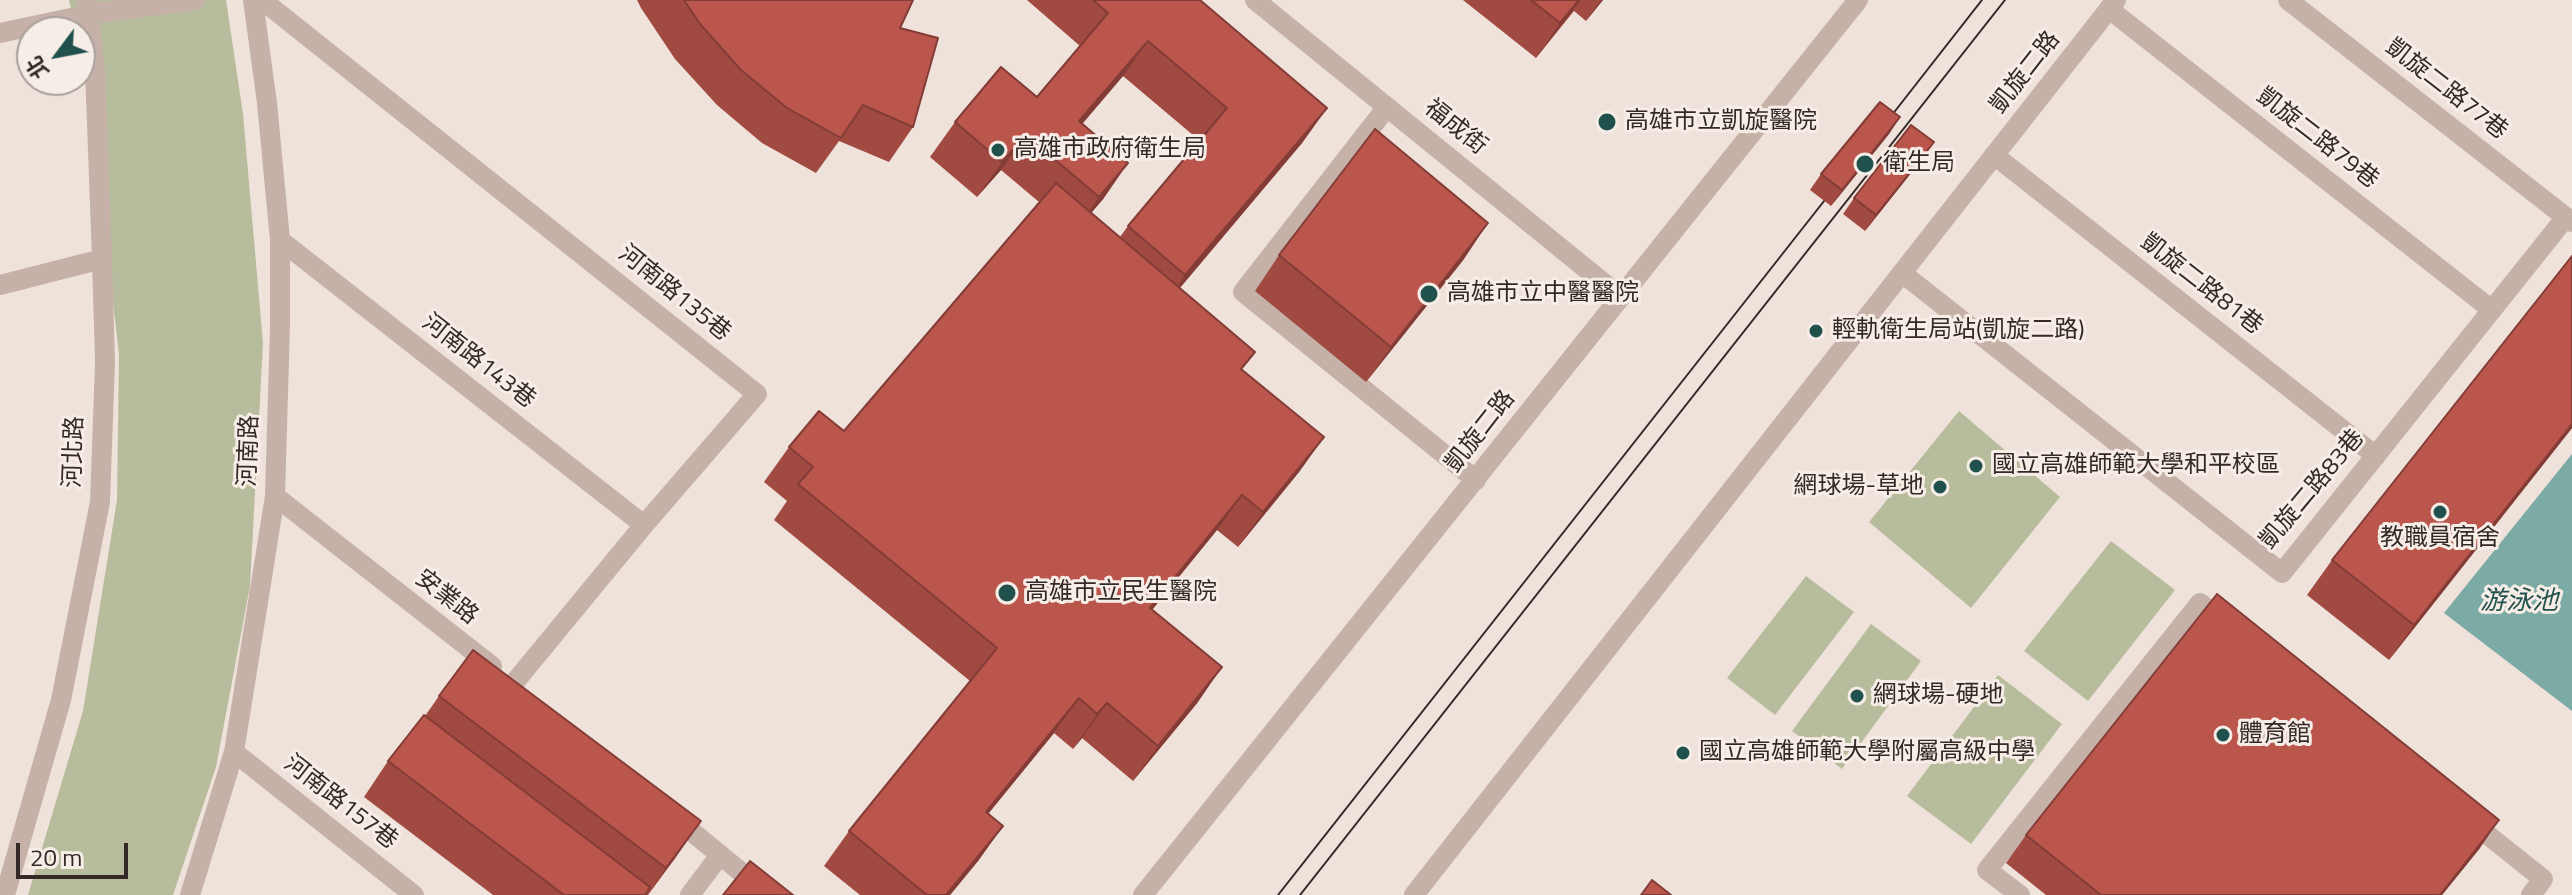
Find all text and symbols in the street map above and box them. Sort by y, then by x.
north arrow [16,16,96,96]
street label: 凱旋二路 [1985,26,2067,120]
street label: 凱旋二路77巷 [2379,33,2513,147]
text: 北 [17,49,58,86]
street label: 凱旋二路79巷 [2250,82,2384,196]
street label: 福成街 [1418,94,1492,162]
place label: 高雄市立凱旋醫院 [1625,108,1817,136]
marker: 高雄市立凱旋醫院 [1596,111,1618,133]
place label: 高雄市政府衛生局 [1014,136,1206,164]
marker: 高雄市政府衛生局 [989,141,1007,159]
place label: 衛生局 [1883,150,1955,178]
marker: 衛生局 [1854,153,1876,175]
street label: 凱旋二路81巷 [2134,228,2268,342]
street label: 河南路135巷 [612,240,736,348]
place label: 高雄市立中醫醫院 [1447,280,1639,308]
marker: 高雄市立中醫醫院 [1418,283,1440,305]
street label: 河南路143巷 [415,309,541,415]
place label: 輕軌衛生局站(凱旋二路) [1832,317,2085,345]
marker: 輕軌衛生局站(凱旋二路) [1807,322,1825,340]
street label: 凱旋二路 [1440,385,1522,479]
street label: 河南路 [234,415,266,487]
street label: 河北路 [59,416,91,488]
street label: 凱旋二路83巷 [2255,424,2371,556]
place label: 國立高雄師範大學和平校區 [1992,452,2280,480]
marker: 國立高雄師範大學和平校區 [1967,457,1985,475]
place label: 網球場-草地 [1793,473,1924,501]
marker: 網球場-草地 [1931,478,1949,496]
marker: 教職員宿舍 [2431,503,2449,521]
place label: 教職員宿舍 [2380,525,2500,553]
street label: 安業路 [409,564,483,632]
place label: 高雄市立民生醫院 [1025,579,1217,607]
marker: 高雄市立民生醫院 [996,582,1018,604]
water label: 游泳池 [2480,587,2558,619]
place label: 網球場-硬地 [1873,682,2004,710]
marker: 網球場-硬地 [1848,687,1866,705]
place label: 體育館 [2239,721,2311,749]
marker: 體育館 [2214,726,2232,744]
place label: 國立高雄師範大學附屬高級中學 [1699,739,2035,767]
marker: 國立高雄師範大學附屬高級中學 [1674,744,1692,762]
street label: 河南路157巷 [277,750,403,856]
scale bar [20,827,132,877]
text: 20 m [30,839,82,875]

